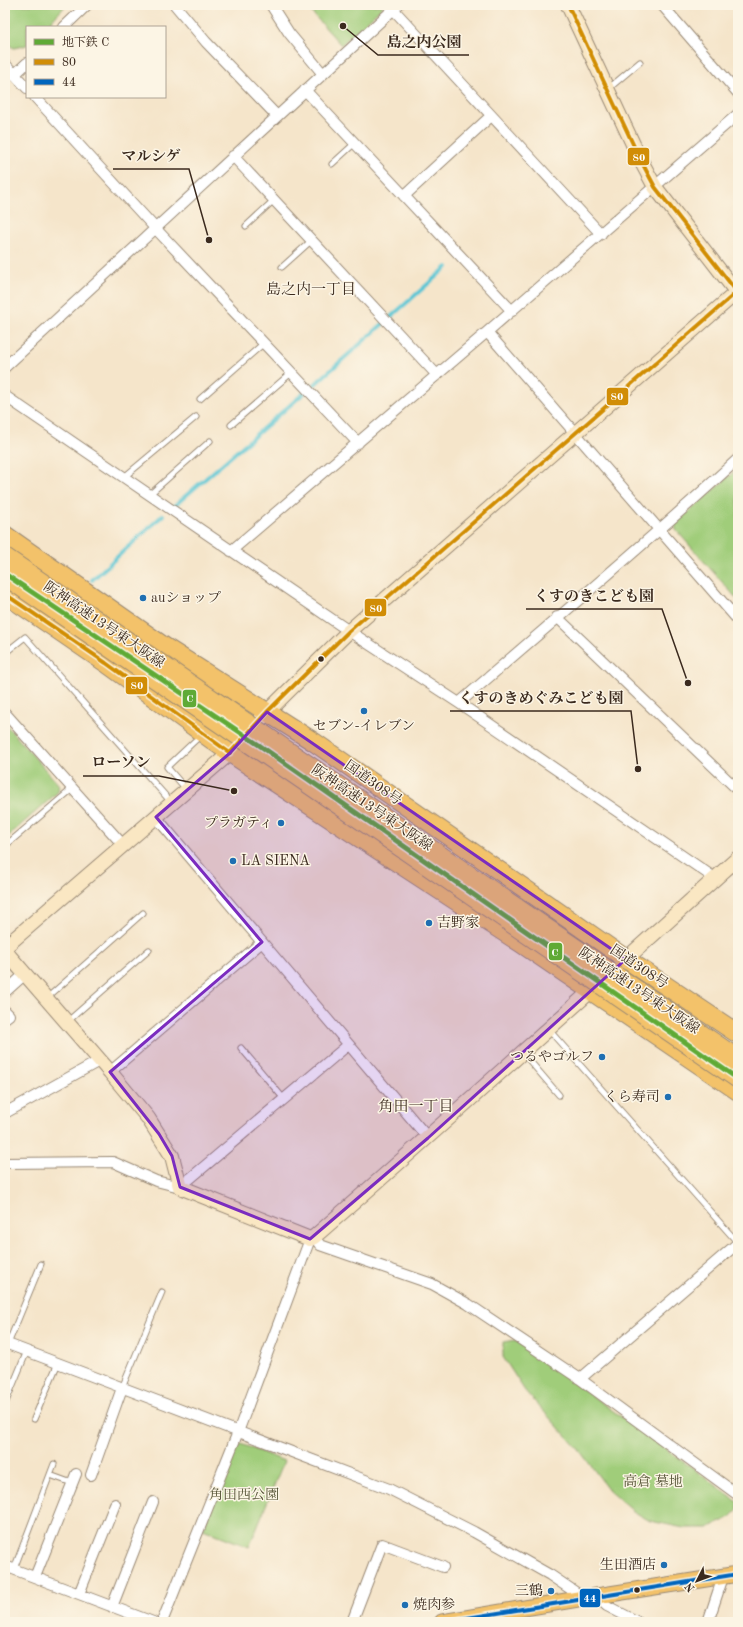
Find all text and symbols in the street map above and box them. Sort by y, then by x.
legend [26,26,166,98]
callout: 島之内公園 [378,28,469,55]
text: 島之内公園 [386,34,462,51]
text: 地下鉄 C [62,35,109,49]
text: 80 [62,57,76,69]
text: 44 [62,77,76,89]
callout: マルシゲ [113,142,189,169]
line badge: 80 [627,147,650,166]
text: マルシゲ [121,148,181,165]
text: 80 [633,153,645,164]
district label: 島之内一丁目 [266,281,356,298]
line badge: 80 [606,387,629,406]
text: 80 [611,392,623,403]
street label: 阪神高速13号東大阪線 [41,579,167,671]
callout: くすのきこども園 [526,582,662,609]
text: くすのきこども園 [534,588,654,605]
place label: auショップ [151,591,221,605]
marker: auショップ [138,593,148,603]
line badge: 80 [364,598,387,617]
text: 80 [370,604,382,615]
unlabelled marker [316,654,326,664]
line badge: 80 [125,676,148,695]
text: 80 [131,681,143,692]
callout: くすのきめぐみこども園 [450,684,631,711]
line badge: C [182,689,197,708]
text: くすのきめぐみこども園 [458,690,624,707]
text: C [186,694,194,705]
marker: セブン-イレブン [359,706,369,716]
place label: セブン-イレブン [313,718,415,733]
callout: ローソン [83,749,159,776]
text: ローソン [91,755,151,771]
street label: 国道308号 [342,757,405,808]
street label: 阪神高速13号東大阪線 [309,762,435,854]
place label: プラガティ [204,816,273,830]
marker: プラガティ [276,818,286,828]
place label: LA SIENA [241,854,310,868]
marker: LA SIENA [228,856,238,866]
place label: 吉野家 [437,915,479,930]
marker: 吉野家 [424,918,434,928]
line badge: C [548,942,563,961]
street label: 国道308号 [608,942,671,991]
street label: 阪神高速13号東大阪線 [576,945,702,1037]
text: C [551,948,559,959]
place label: つるやゴルフ [510,1050,594,1064]
marker: つるやゴルフ [597,1052,607,1062]
place label: くら寿司 [604,1089,660,1104]
marker: くら寿司 [663,1092,673,1102]
district label: 角田一丁目 [378,1098,454,1115]
park label: 高倉 墓地 [623,1474,683,1489]
park label: 角田西公園 [209,1487,279,1502]
place label: 生田酒店 [600,1557,656,1572]
marker: 生田酒店 [659,1560,669,1570]
north arrow [677,1561,717,1601]
text: N [683,1579,698,1593]
place label: 三鶴 [515,1583,543,1598]
unlabelled marker [632,1585,642,1595]
marker: 三鶴 [546,1586,556,1596]
line badge: 44 [579,1588,601,1608]
text: 44 [584,1594,596,1605]
place label: 焼肉参 [413,1597,455,1612]
marker: 焼肉参 [400,1600,410,1610]

